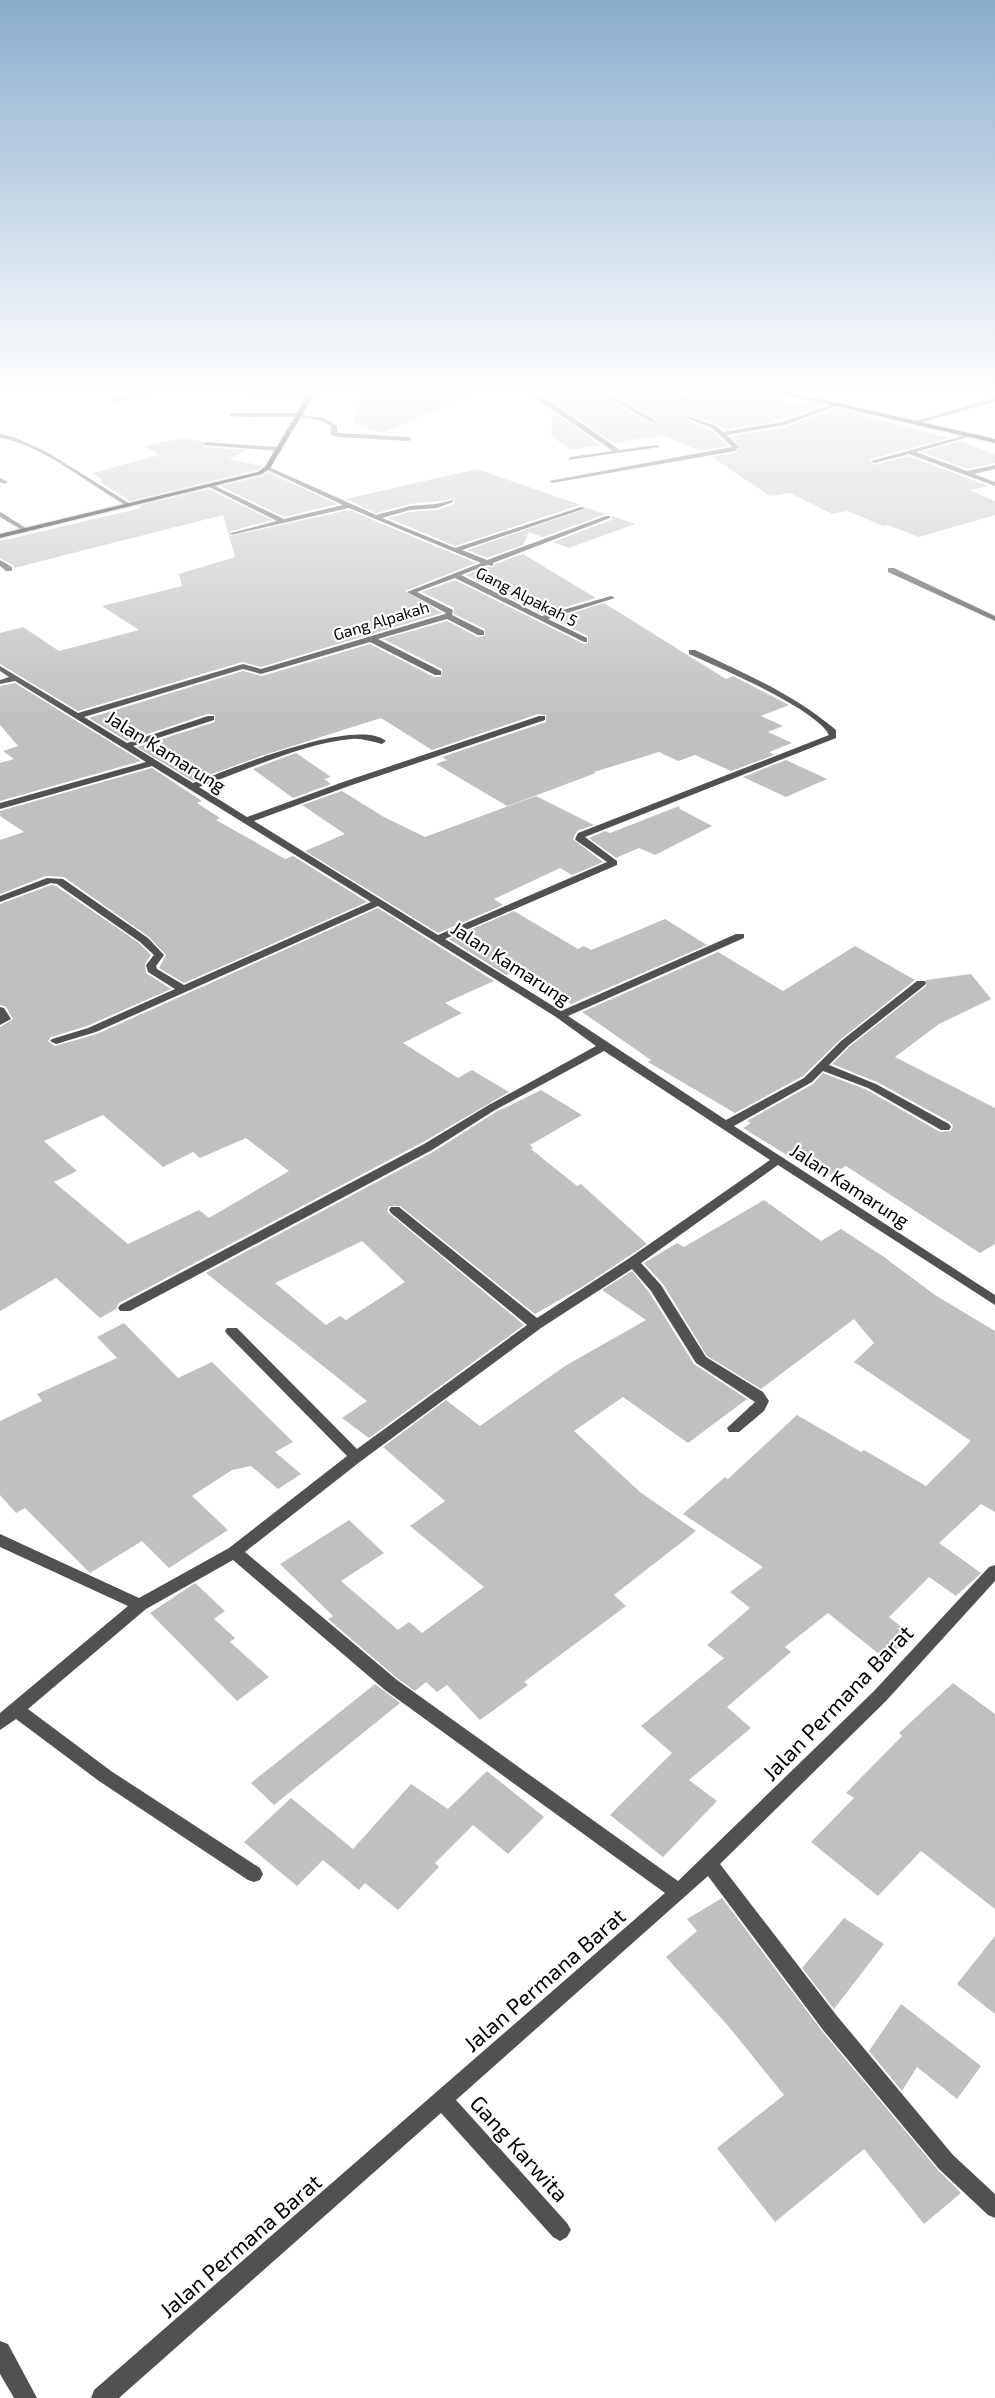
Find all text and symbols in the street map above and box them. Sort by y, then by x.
street label: Gang Alpakah 5 [473,562,581,630]
street label: Gang Alpakah [331,596,431,644]
street label: Jalan Kamarung [102,705,231,797]
street label: Jalan Kamarung [447,916,575,1010]
street label: Jalan Kamarung [786,1138,914,1232]
street label: Jalan Permana Barat [756,1619,918,1785]
street label: Jalan Permana Barat [458,1902,630,2056]
street label: Gang Karwita [466,2090,574,2206]
street label: Jalan Permana Barat [154,2168,326,2322]

